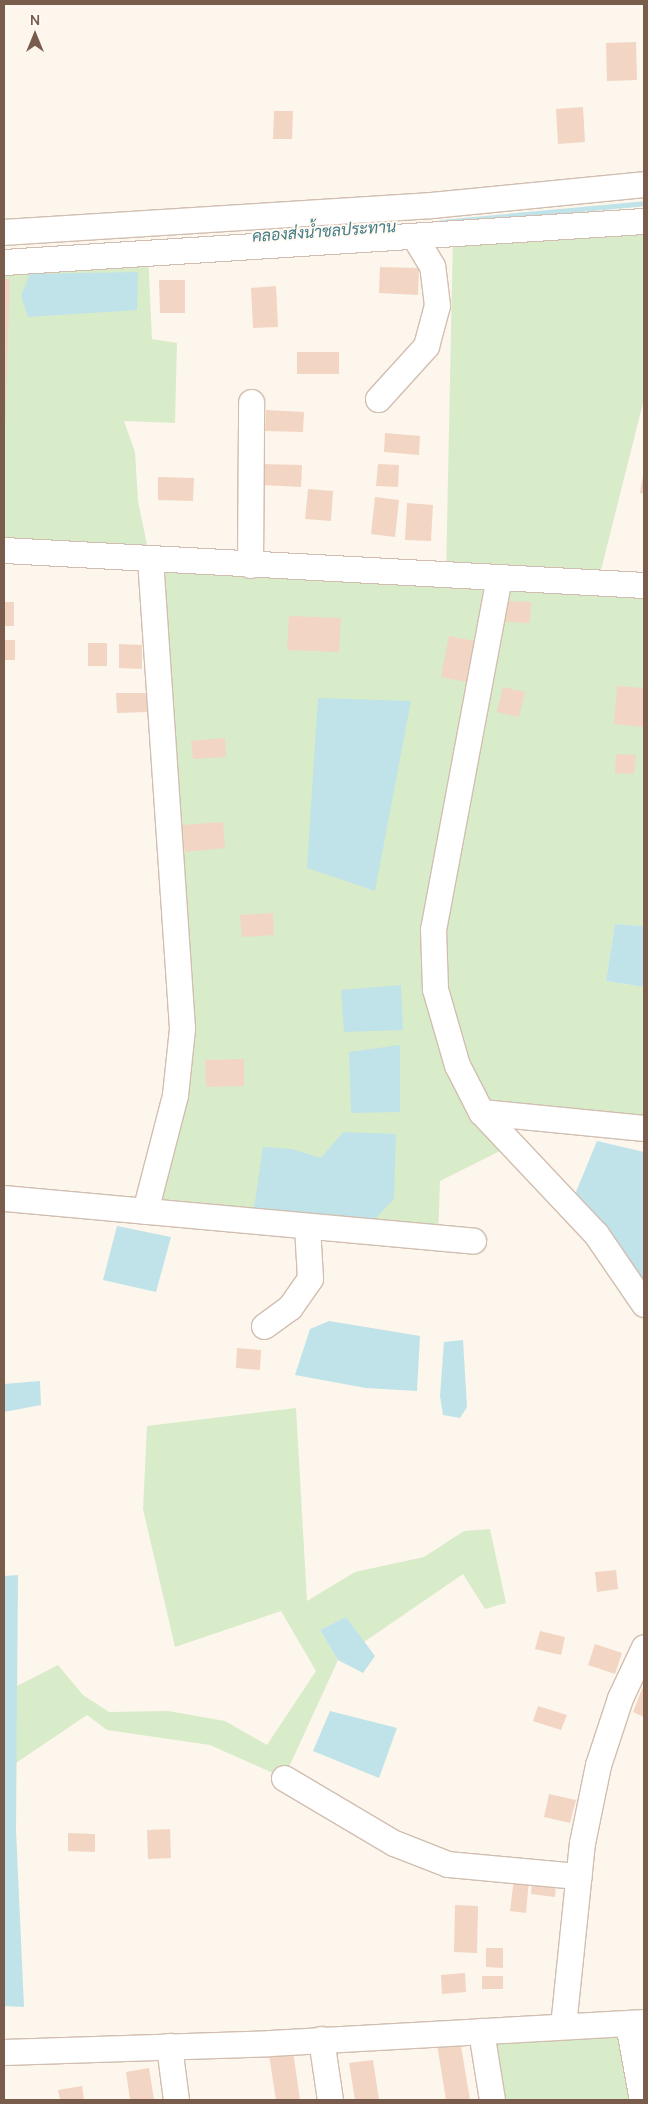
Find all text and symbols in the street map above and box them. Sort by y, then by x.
north arrow [10,10,60,60]
text: N [30,10,40,29]
water label: คลองส่งน้ำชลประทาน [251,216,397,246]

